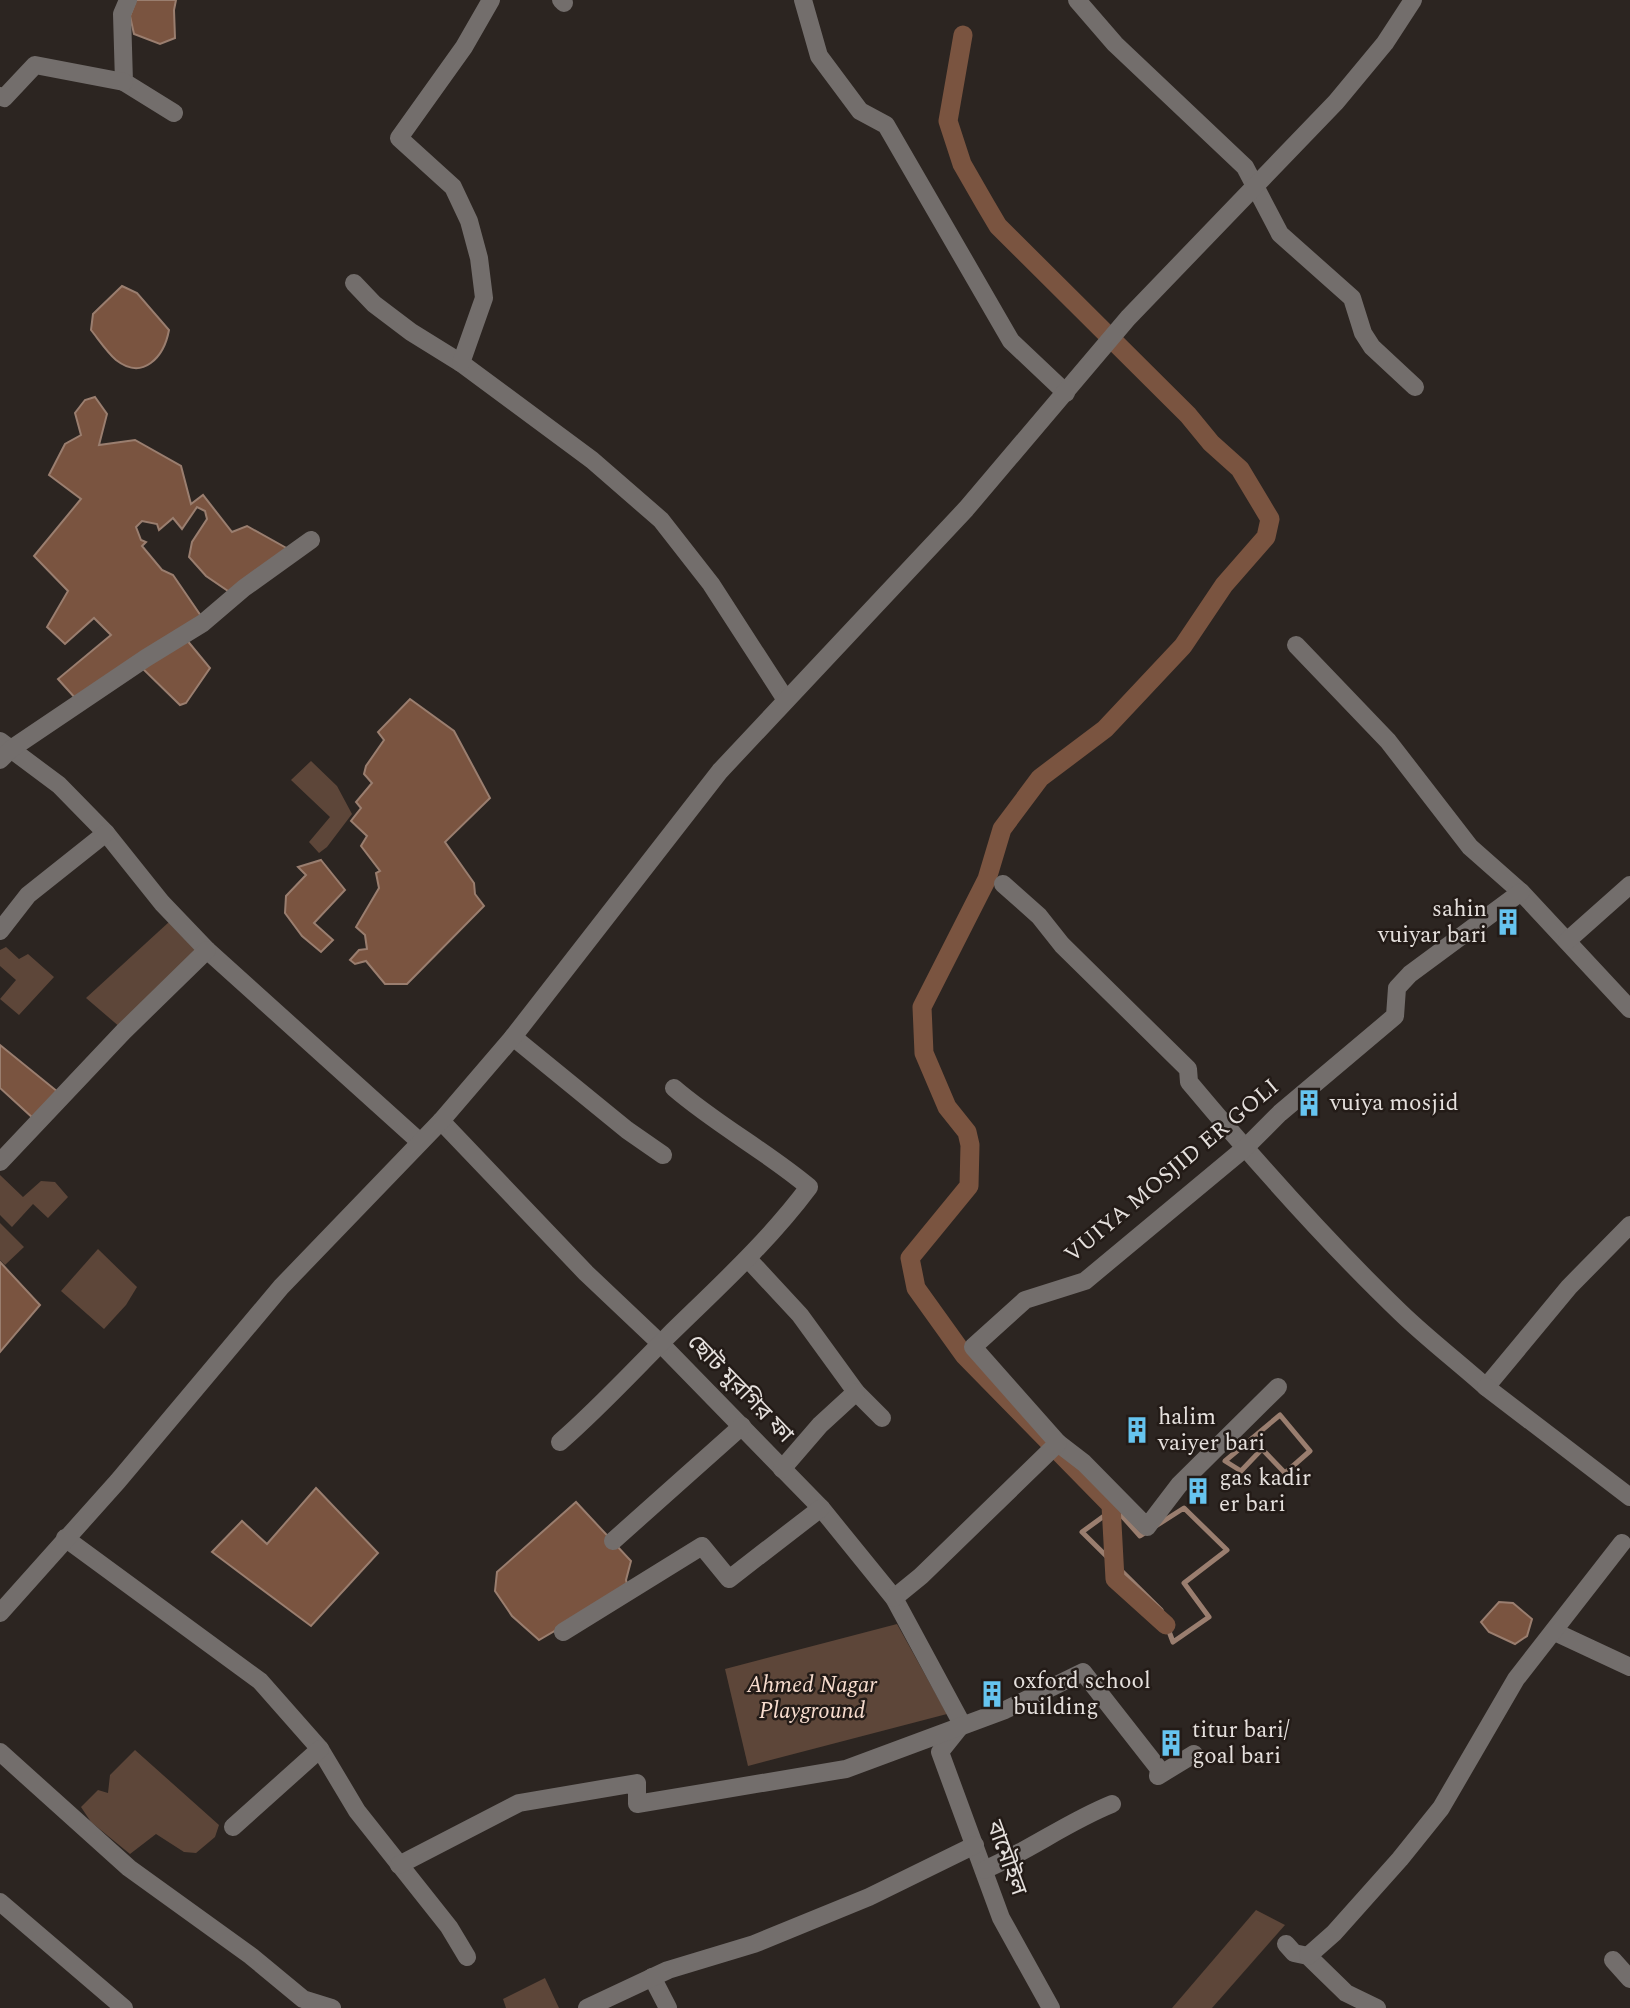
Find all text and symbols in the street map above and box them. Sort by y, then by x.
place label: sahin vuiyar bari [1377,892,1487,953]
building icon: sahin vuiyar bari [1493,907,1523,937]
street label: VUIYA MOSJID ER GOLI [1057,1070,1287,1272]
place label: vuiya mosjid [1329,1086,1459,1121]
building icon: vuiya mosjid [1294,1088,1324,1118]
street label: ছোট মুরগির ফা [679,1326,802,1452]
place label: halim vaiyer bari [1157,1400,1265,1461]
building icon: halim vaiyer bari [1122,1415,1152,1445]
place label: gas kadir er bari [1219,1461,1311,1522]
building icon: gas kadir er bari [1183,1476,1213,1506]
place label: oxford school building [1013,1664,1151,1725]
park label: Ahmed Nagar Playground [746,1668,878,1729]
building icon: oxford school building [977,1679,1007,1709]
place label: titur bari/ goal bari [1192,1713,1290,1774]
building icon: titur bari/ goal bari [1156,1728,1186,1758]
street label: বামৌইল [976,1815,1036,1901]

